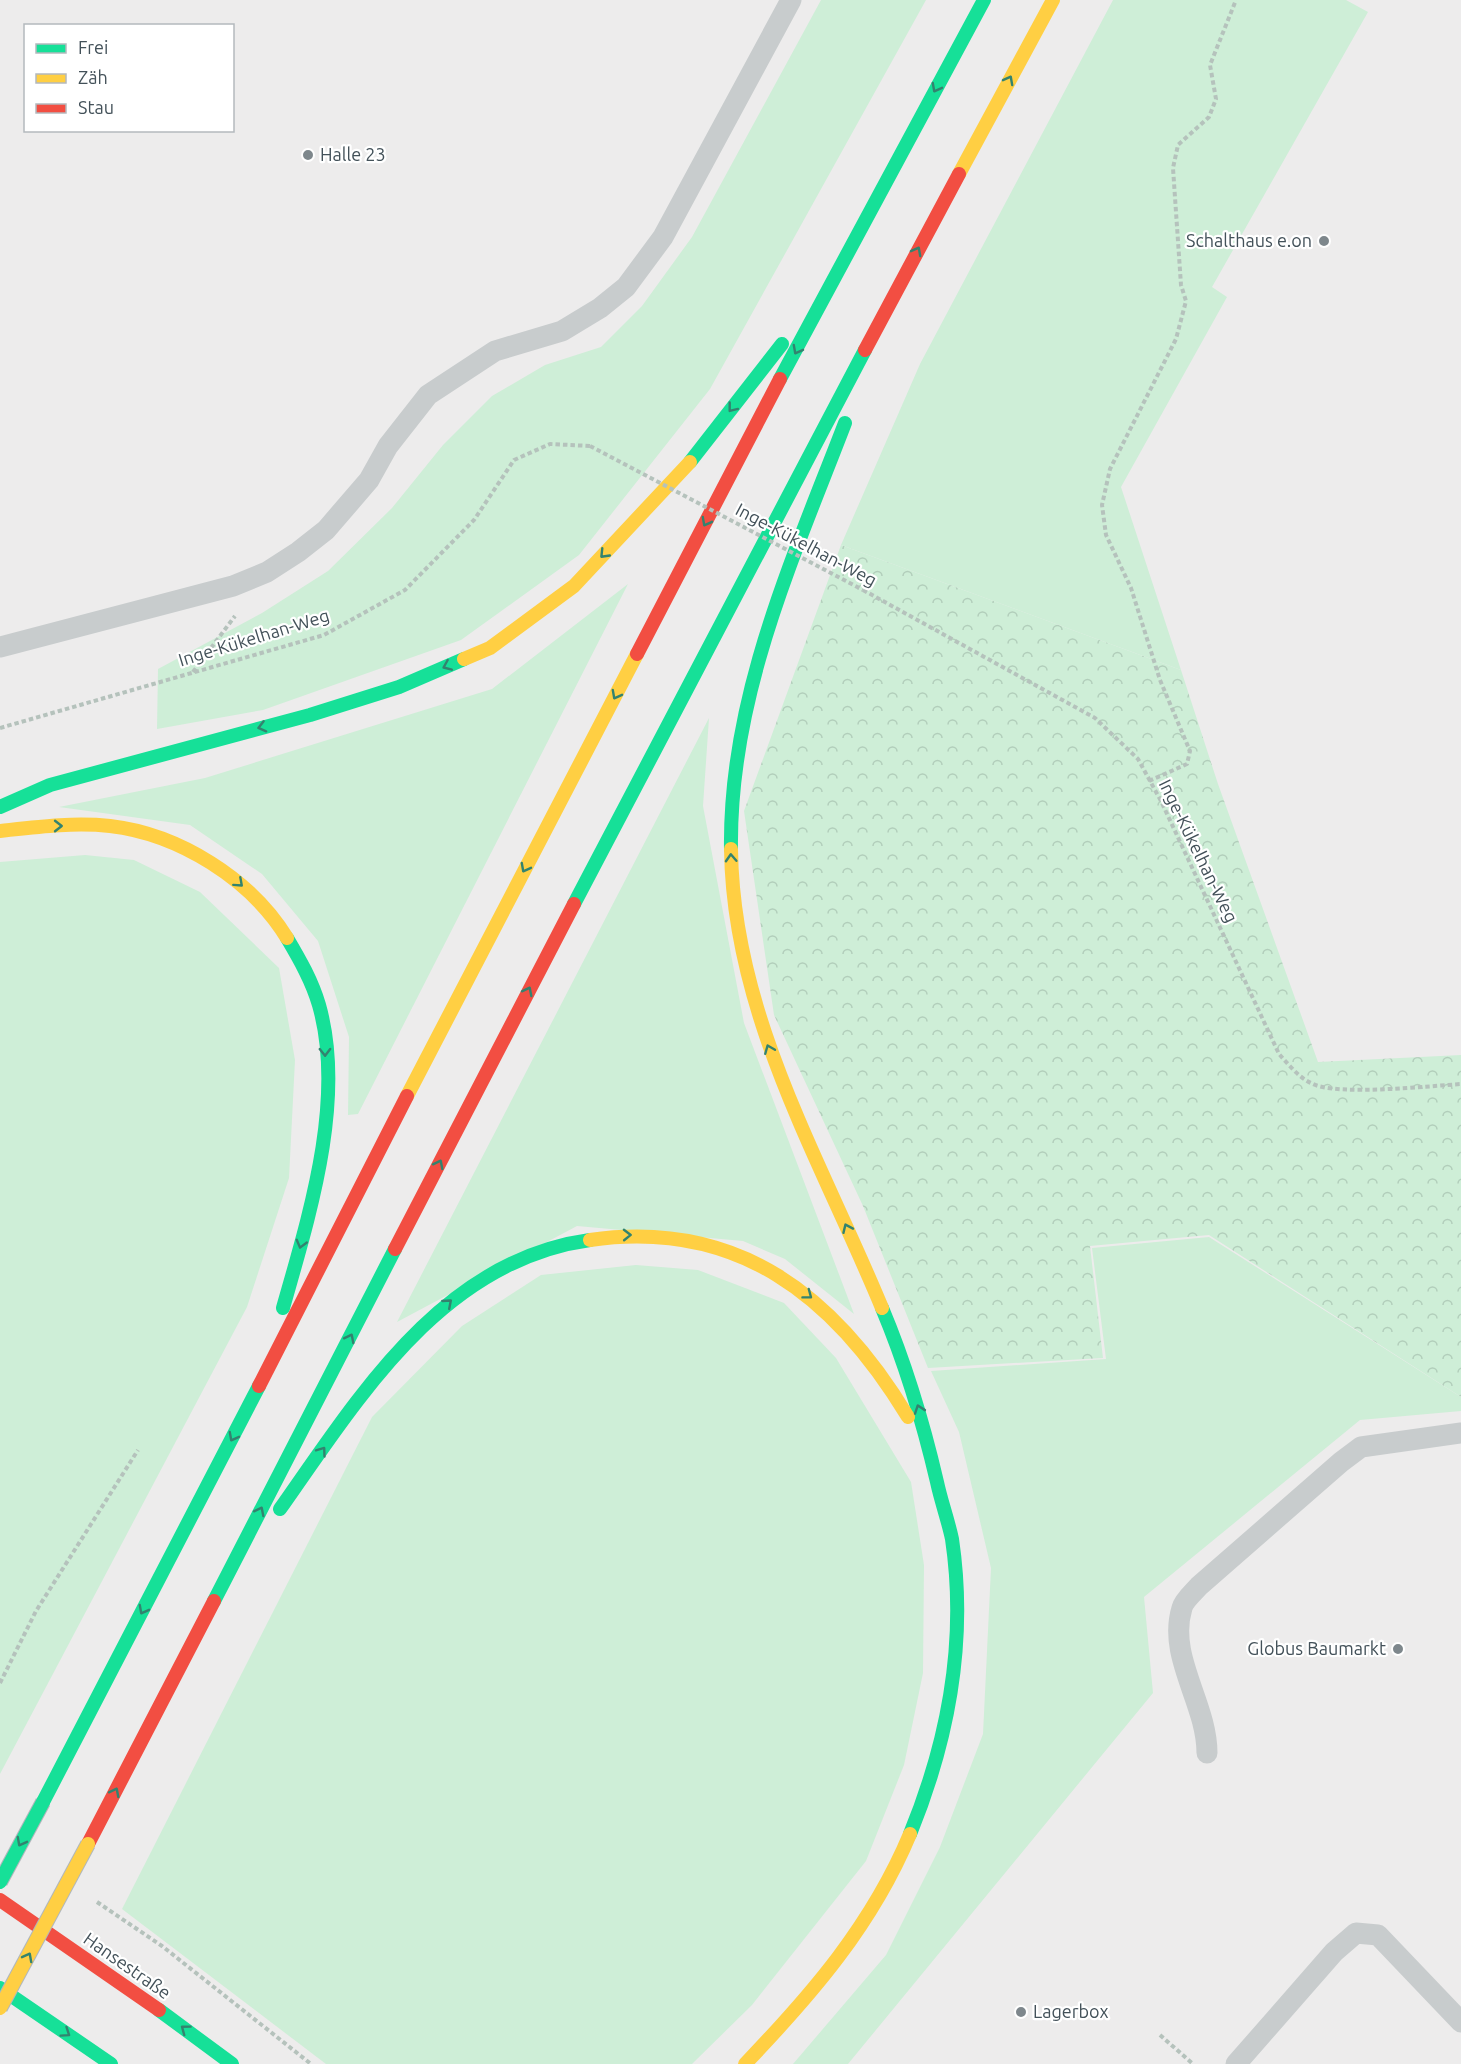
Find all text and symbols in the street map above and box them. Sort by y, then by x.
legend [24,24,234,132]
text: Frei [78,37,108,57]
text: Zäh [78,67,108,87]
one-way arrow [1002,76,1013,86]
one-way arrow [932,82,943,93]
text: Stau [78,97,114,117]
place label: Halle 23 [320,144,386,164]
marker: Halle 23 [301,148,315,162]
place label: Schalthaus e.on [1186,230,1312,250]
marker: Schalthaus e.on [1317,234,1331,248]
one-way arrow [910,247,921,258]
one-way arrow [792,343,804,354]
one-way arrow [729,401,740,412]
street label: Inge-Kükelhan-Weg [733,499,880,590]
one-way arrow [702,516,713,527]
one-way arrow [601,547,612,558]
street label: Inge-Kükelhan-Weg [176,605,332,670]
one-way arrow [442,659,453,671]
one-way arrow [611,689,623,700]
one-way arrow [257,720,267,733]
street label: Inge-Kükelhan-Weg [1156,776,1242,925]
one-way arrow [54,820,63,832]
one-way arrow [724,854,737,863]
one-way arrow [521,861,532,872]
one-way arrow [232,876,243,887]
one-way arrow [521,986,533,997]
one-way arrow [764,1044,776,1055]
one-way arrow [319,1047,332,1056]
one-way arrow [432,1160,443,1171]
one-way arrow [843,1223,855,1234]
one-way arrow [623,1229,632,1241]
one-way arrow [295,1239,308,1249]
one-way arrow [802,1288,813,1299]
one-way arrow [442,1300,453,1311]
one-way arrow [342,1333,354,1344]
one-way arrow [914,1404,927,1414]
one-way arrow [229,1430,241,1441]
one-way arrow [315,1446,326,1457]
one-way arrow [253,1506,265,1517]
one-way arrow [139,1603,150,1614]
place label: Globus Baumarkt [1247,1638,1386,1658]
marker: Globus Baumarkt [1391,1642,1405,1656]
one-way arrow [108,1787,119,1798]
one-way arrow [17,1836,28,1846]
street label: Hansestraße [80,1928,175,2002]
one-way arrow [21,1953,32,1963]
place label: Lagerbox [1033,2001,1109,2021]
marker: Lagerbox [1014,2005,1028,2019]
one-way arrow [181,2025,192,2036]
one-way arrow [59,2026,70,2037]

